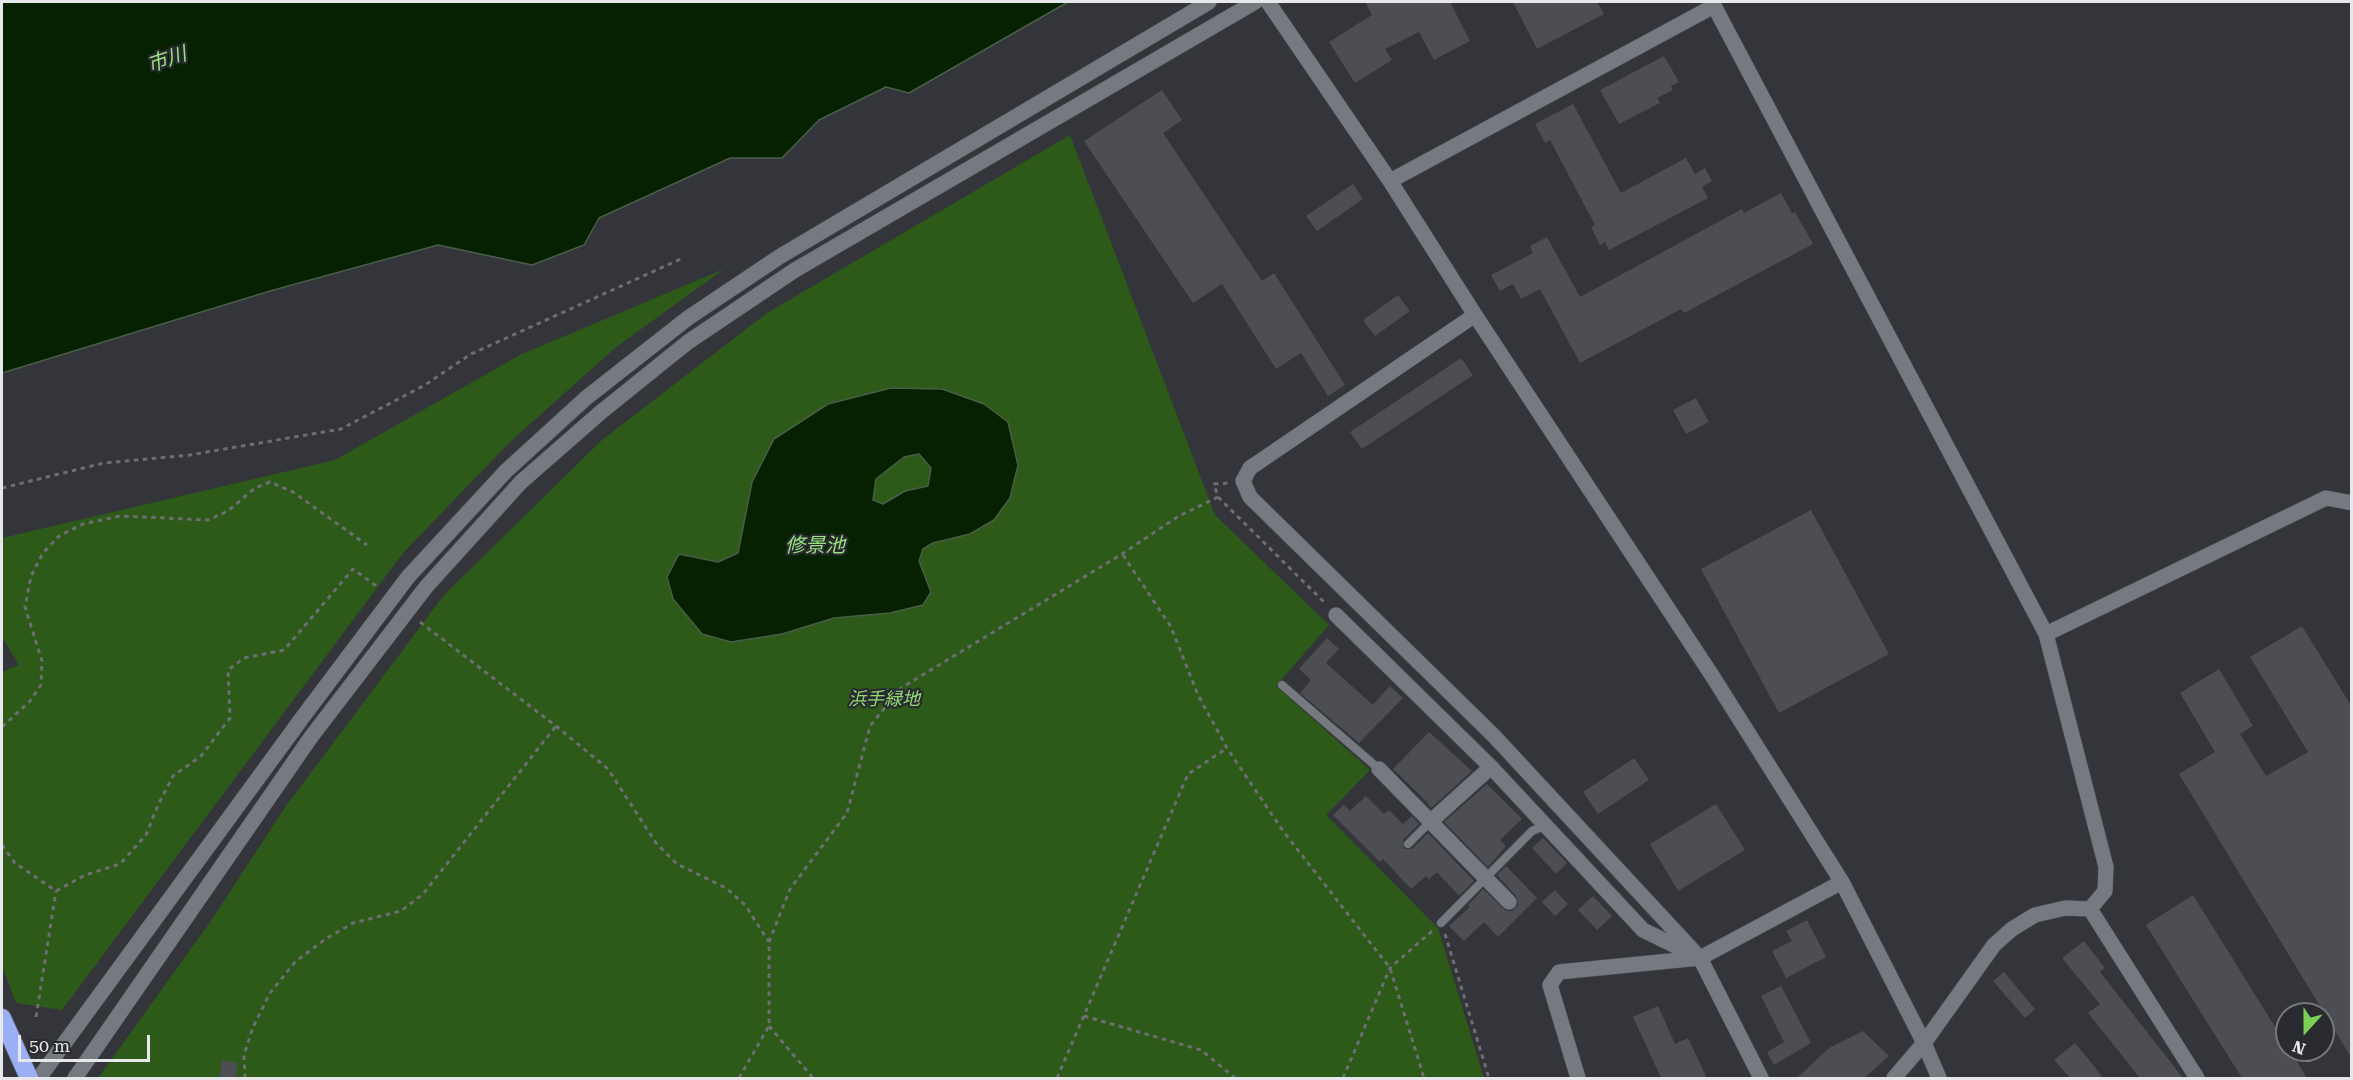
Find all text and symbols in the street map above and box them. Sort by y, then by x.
water label: 市川 [144,42,190,78]
water label: 修景池 [785,534,845,558]
park label: 浜手緑地 [848,689,920,711]
north arrow [2275,1002,2335,1062]
scale bar [21,1023,153,1061]
text: 50 m [29,1035,70,1056]
text: N [2290,1036,2308,1058]

